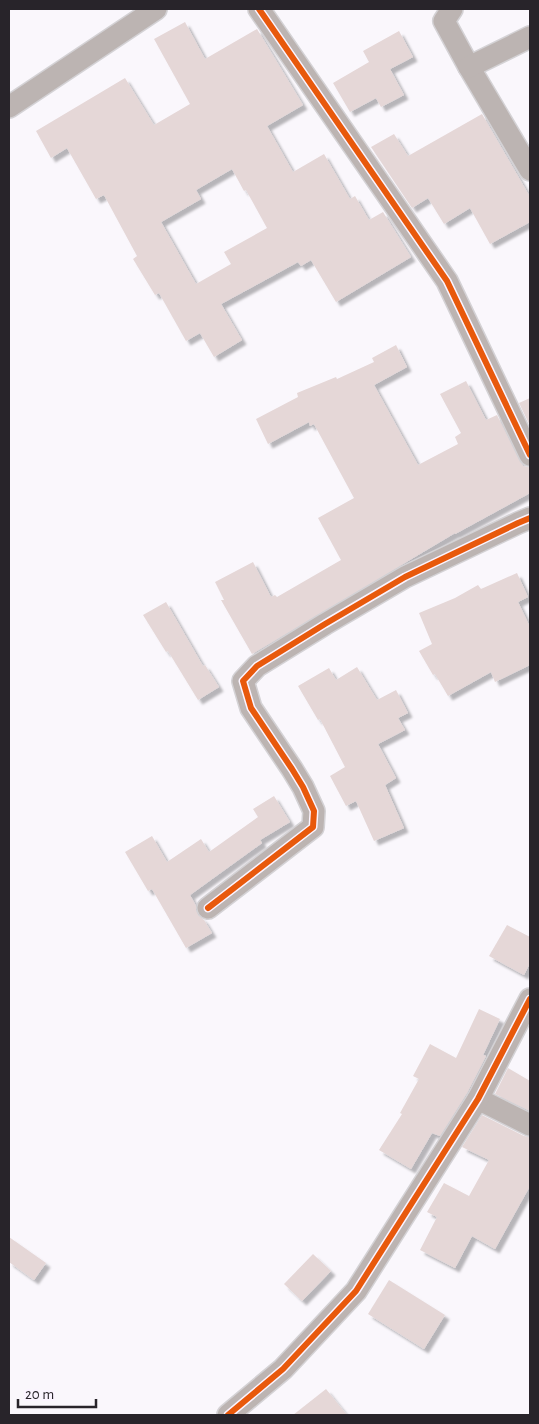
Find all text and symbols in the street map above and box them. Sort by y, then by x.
scale bar [18,1376,95,1408]
text: 20 m [25,1387,54,1402]

